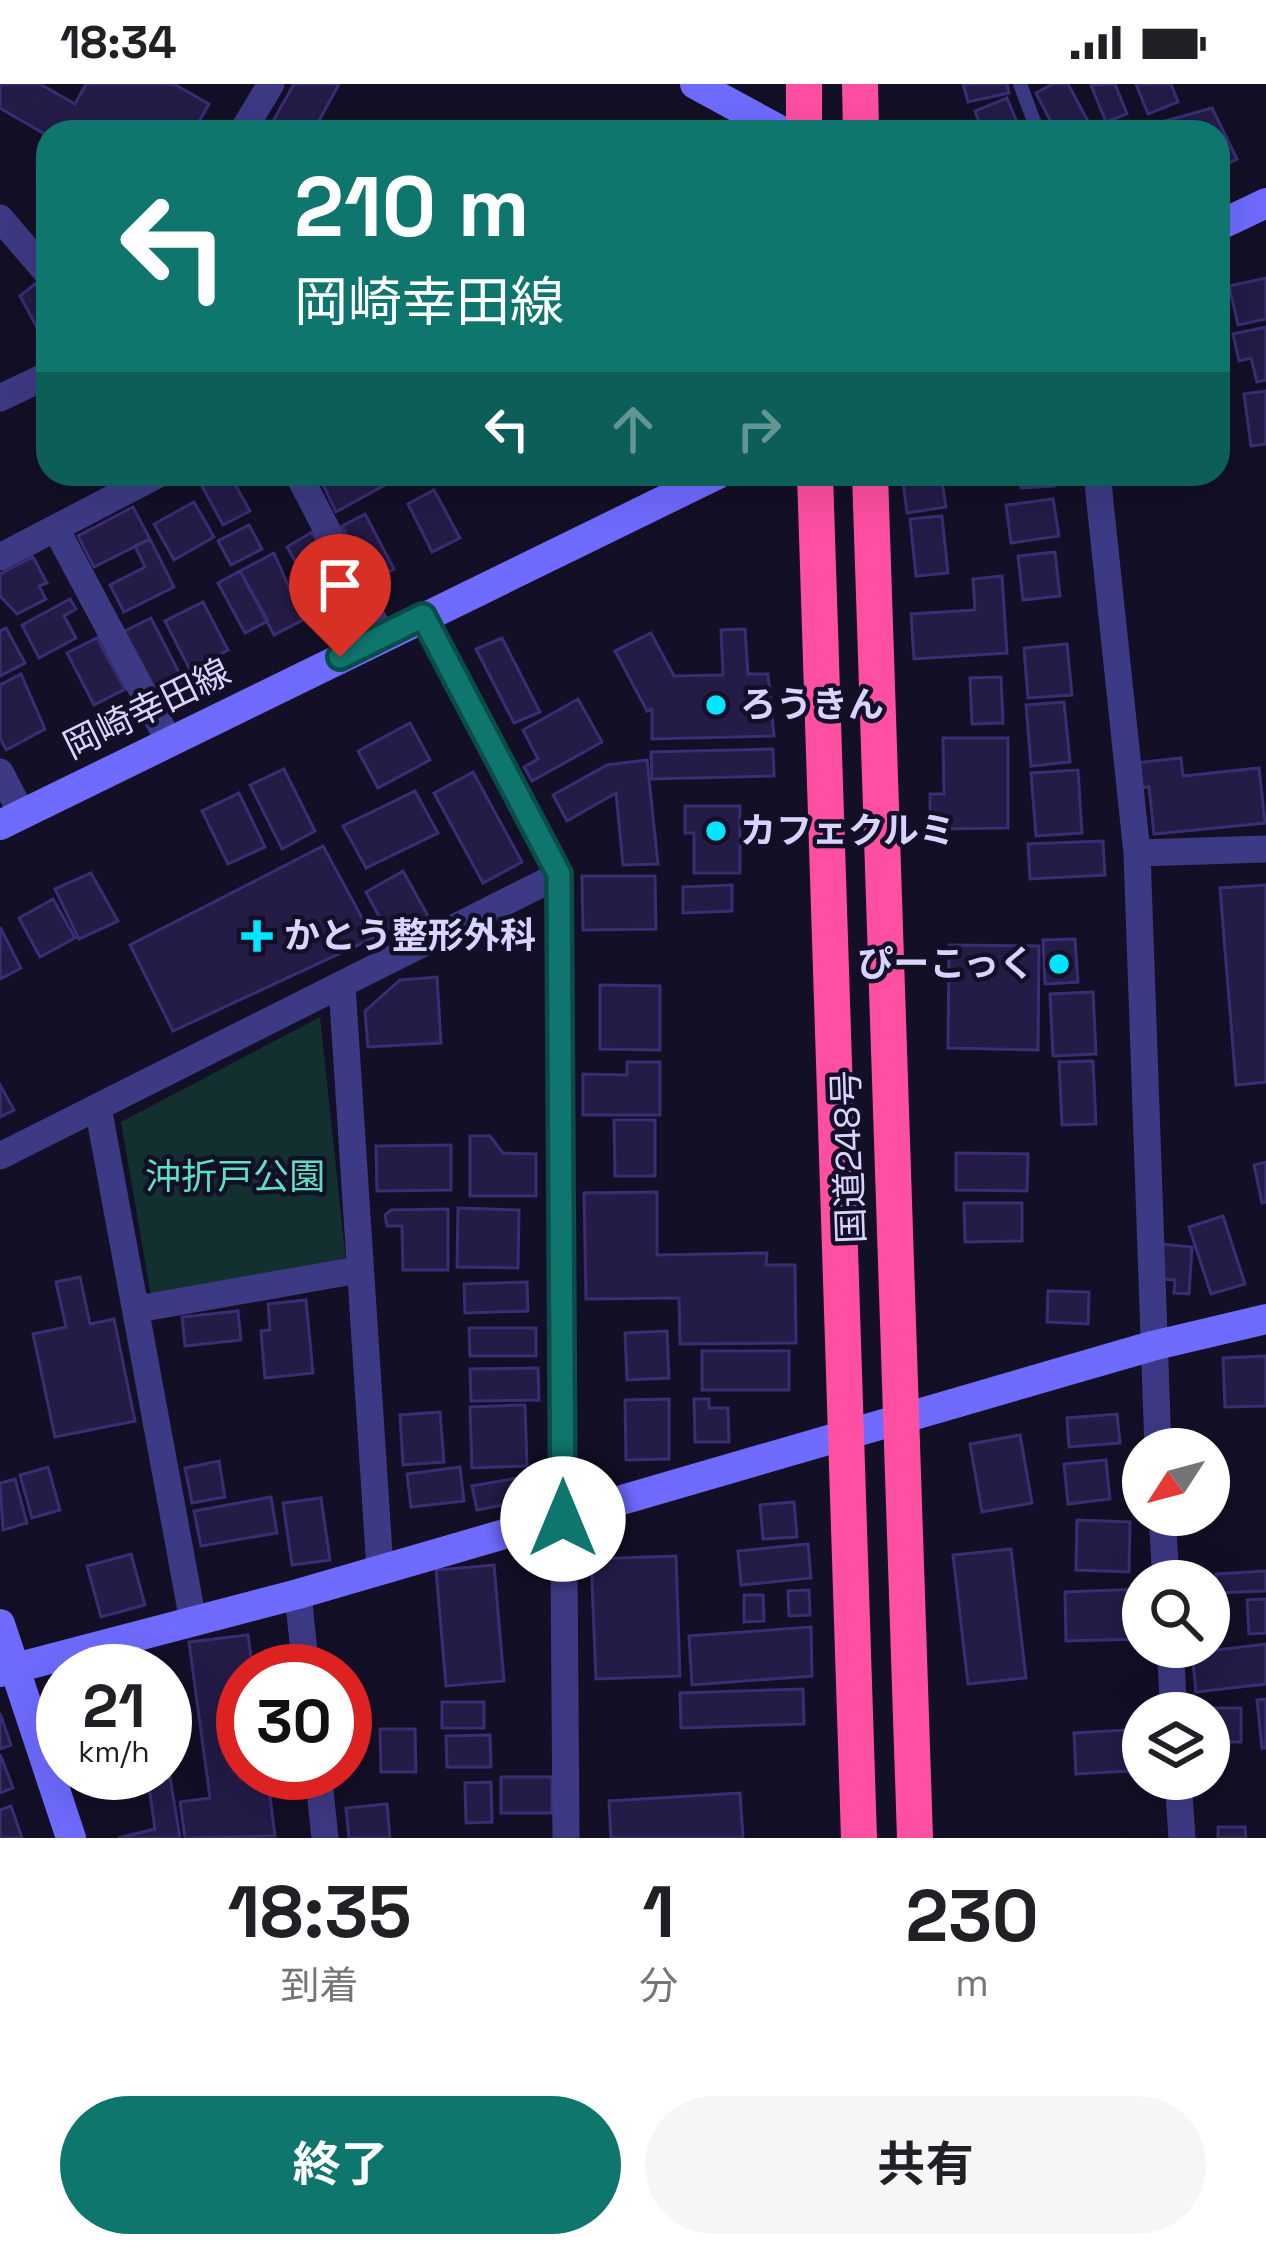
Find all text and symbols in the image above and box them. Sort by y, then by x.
text: 18:34 [60,14,177,71]
text: 210 m [294,153,529,261]
icon: left [96,168,252,324]
text: 岡崎幸田線 [294,268,564,337]
icon: left [474,396,540,462]
icon: ahead [600,396,666,462]
icon: right [726,396,792,462]
pin [289,534,391,657]
icon: arrive [307,552,373,618]
street label: 岡崎幸田線 [56,649,238,769]
place label: ろうきん [740,682,884,728]
marker: ろうきん [703,692,729,718]
place label: カフェクルミ [740,808,955,854]
marker: カフェクルミ [703,818,729,844]
place label: かとう整形外科 [284,913,536,959]
marker: かとう整形外科 [241,920,273,952]
place label: ぴーこっく [858,941,1035,987]
marker: ぴーこっく [1046,951,1072,977]
street label: 国道248号 [823,1069,875,1245]
park label: 沖折戸公園 [145,1154,325,1200]
north arrow [1122,1428,1230,1536]
map controls [1122,1428,1230,1800]
position arrow [500,1456,626,1582]
button: search [1122,1560,1230,1668]
speed limit sign: 30 [216,1644,372,1800]
text: 21 [83,1668,145,1745]
button: layers [1122,1692,1230,1800]
text: km/h [78,1732,150,1771]
text: 18:35 [227,1866,412,1958]
text: 1 [642,1866,675,1958]
text: 230 [905,1870,1039,1962]
text: m [955,1958,989,2007]
text: 到着 [280,1961,358,2010]
text: 分 [639,1961,678,2010]
button: 終了 [60,2096,621,2234]
button: 共有 [645,2096,1206,2234]

